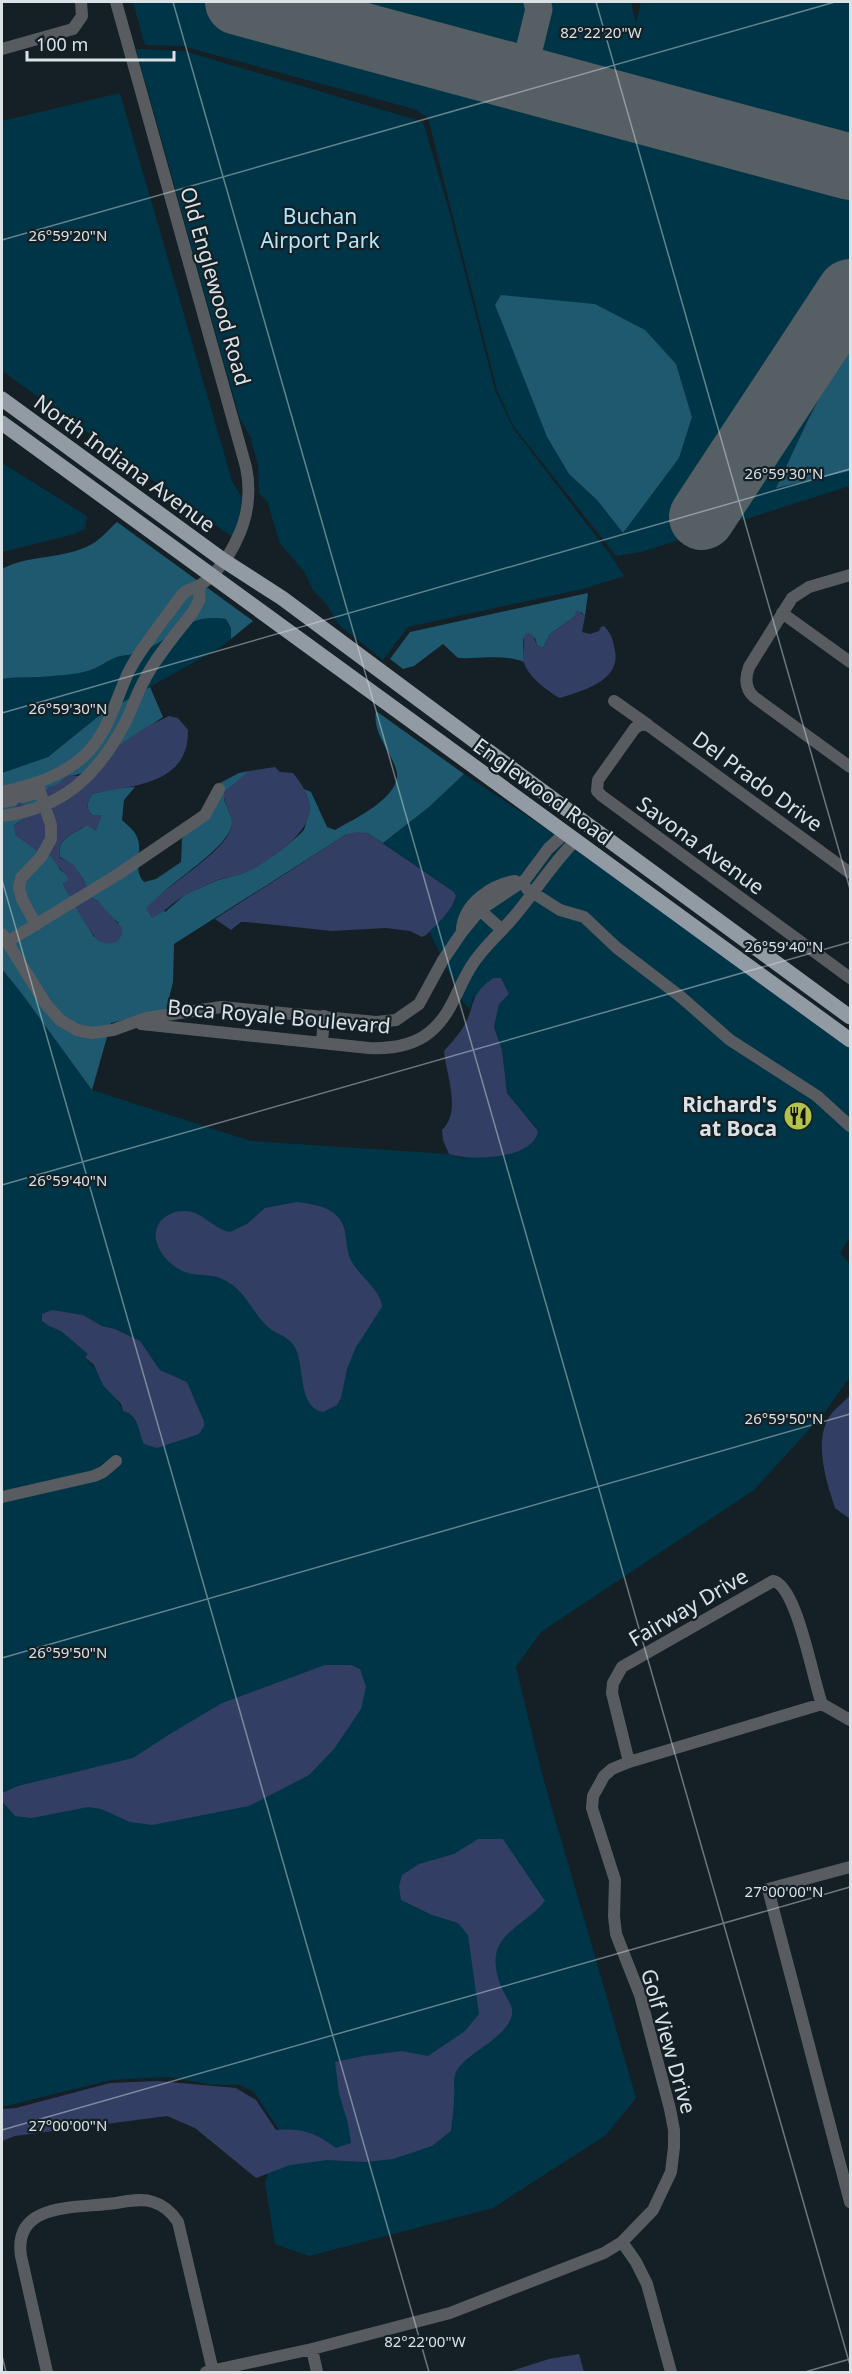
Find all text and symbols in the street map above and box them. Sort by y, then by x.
text: 82°22'20"W [560,22,642,42]
scale bar [27,24,174,62]
text: 100 m [36,32,88,56]
street label: Old Englewood Road [174,183,258,389]
park label: Buchan Airport Park [260,202,380,254]
text: 26°59'20"N [29,225,107,245]
street label: North Indiana Avenue [29,388,221,538]
text: 26°59'30"N [745,463,823,483]
text: 26°59'30"N [29,698,107,718]
street label: Del Prado Drive [688,724,828,838]
street label: Englewood Road [468,731,618,851]
street label: Savona Avenue [632,789,770,901]
text: 26°59'40"N [745,936,823,956]
street label: Boca Royale Boulevard [166,992,392,1040]
place label: Richard's at Boca [682,1090,777,1142]
restaurant icon: Richard's at Boca [782,1100,814,1132]
text: 26°59'40"N [29,1170,107,1190]
text: 26°59'50"N [745,1408,823,1428]
street label: Fairway Drive [623,1562,753,1652]
text: 26°59'50"N [29,1642,107,1662]
text: 27°00'00"N [745,1881,823,1901]
street label: Golf View Drive [635,1965,703,2117]
text: 27°00'00"N [29,2115,107,2135]
text: 82°22'00"W [384,2331,466,2351]

